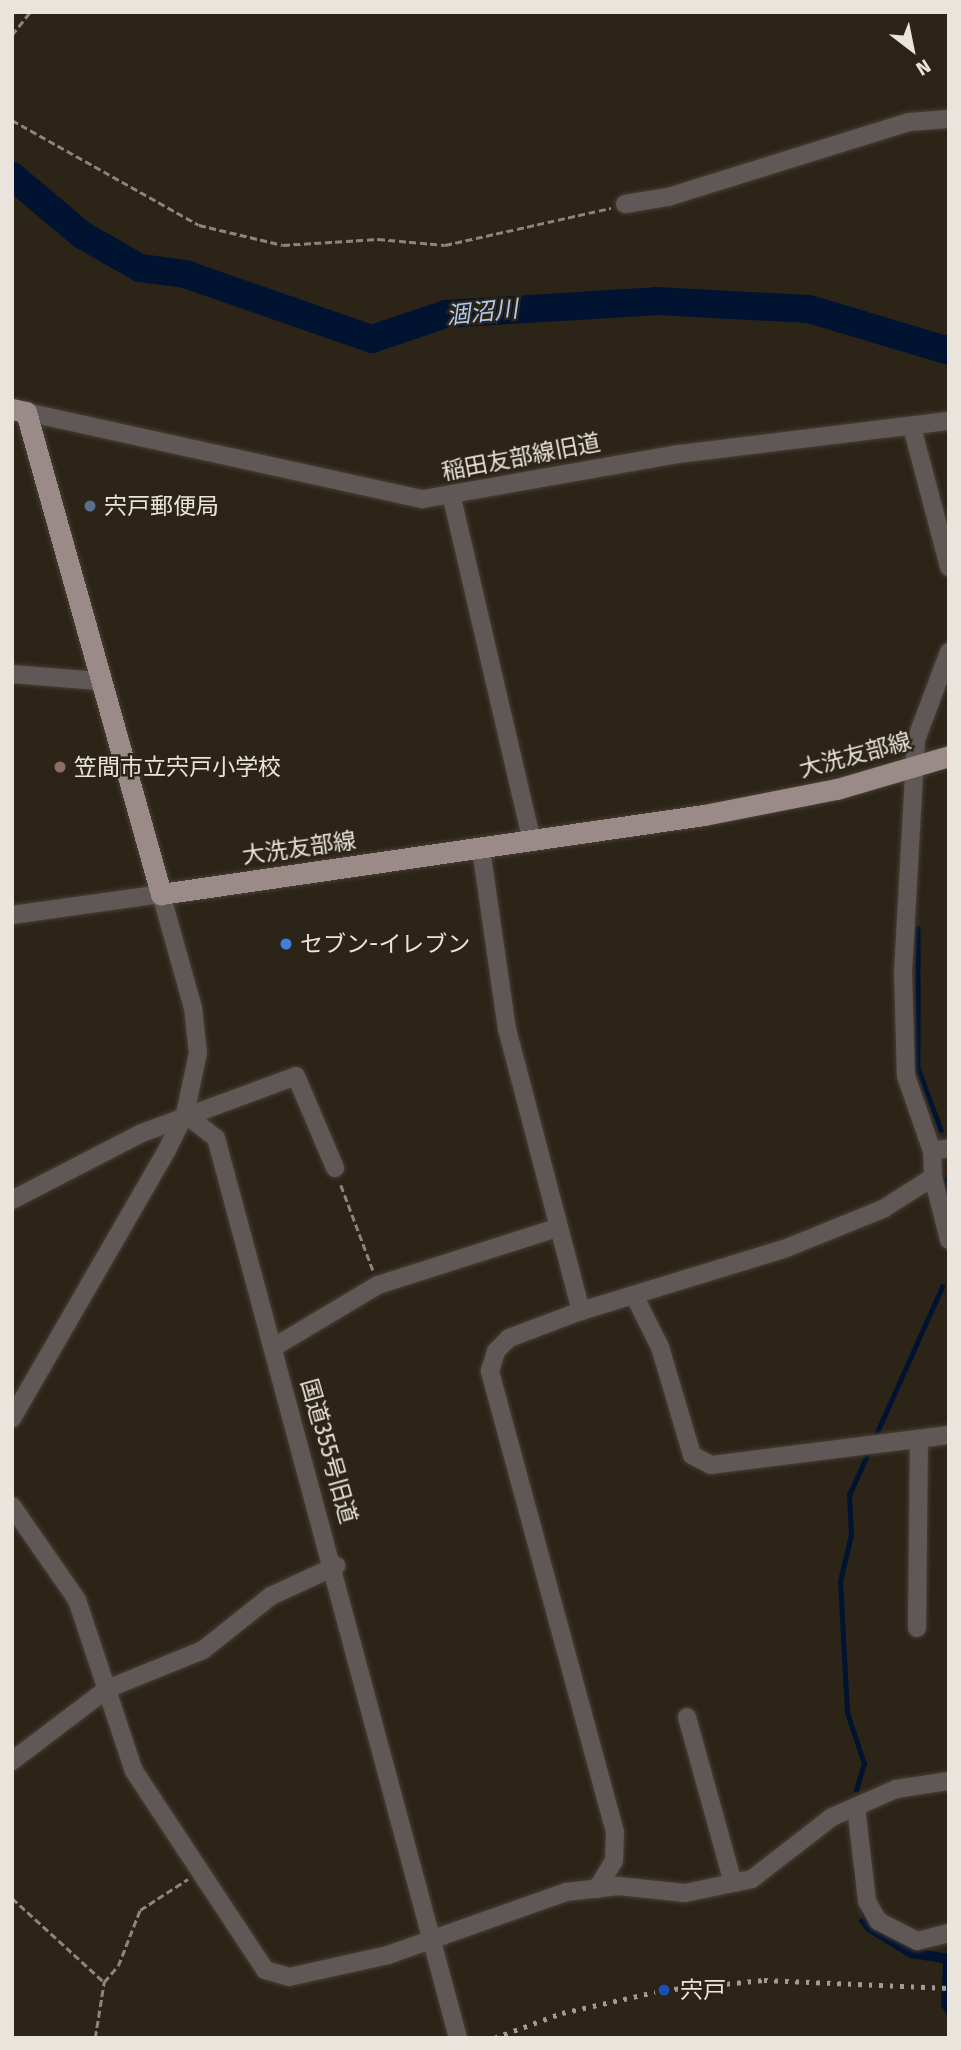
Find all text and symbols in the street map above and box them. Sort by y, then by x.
north arrow [877,14,947,84]
text: N [912,54,935,80]
water label: 涸沼川 [445,295,519,331]
street label: 稲田友部線旧道 [439,428,603,486]
place label: 宍戸郵便局 [104,492,219,520]
marker: 宍戸郵便局 [82,498,98,514]
street label: 大洗友部線 [796,727,914,783]
place label: 笠間市立宍戸小学校 [74,753,281,781]
marker: 笠間市立宍戸小学校 [52,759,68,775]
street label: 大洗友部線 [240,826,358,870]
place label: セブン-イレブン [300,930,470,958]
marker: セブン-イレブン [278,936,294,952]
street label: 国道355号旧道 [295,1375,363,1527]
place label: 宍戸 [680,1976,726,2004]
marker: 宍戸 [654,1980,674,2000]

